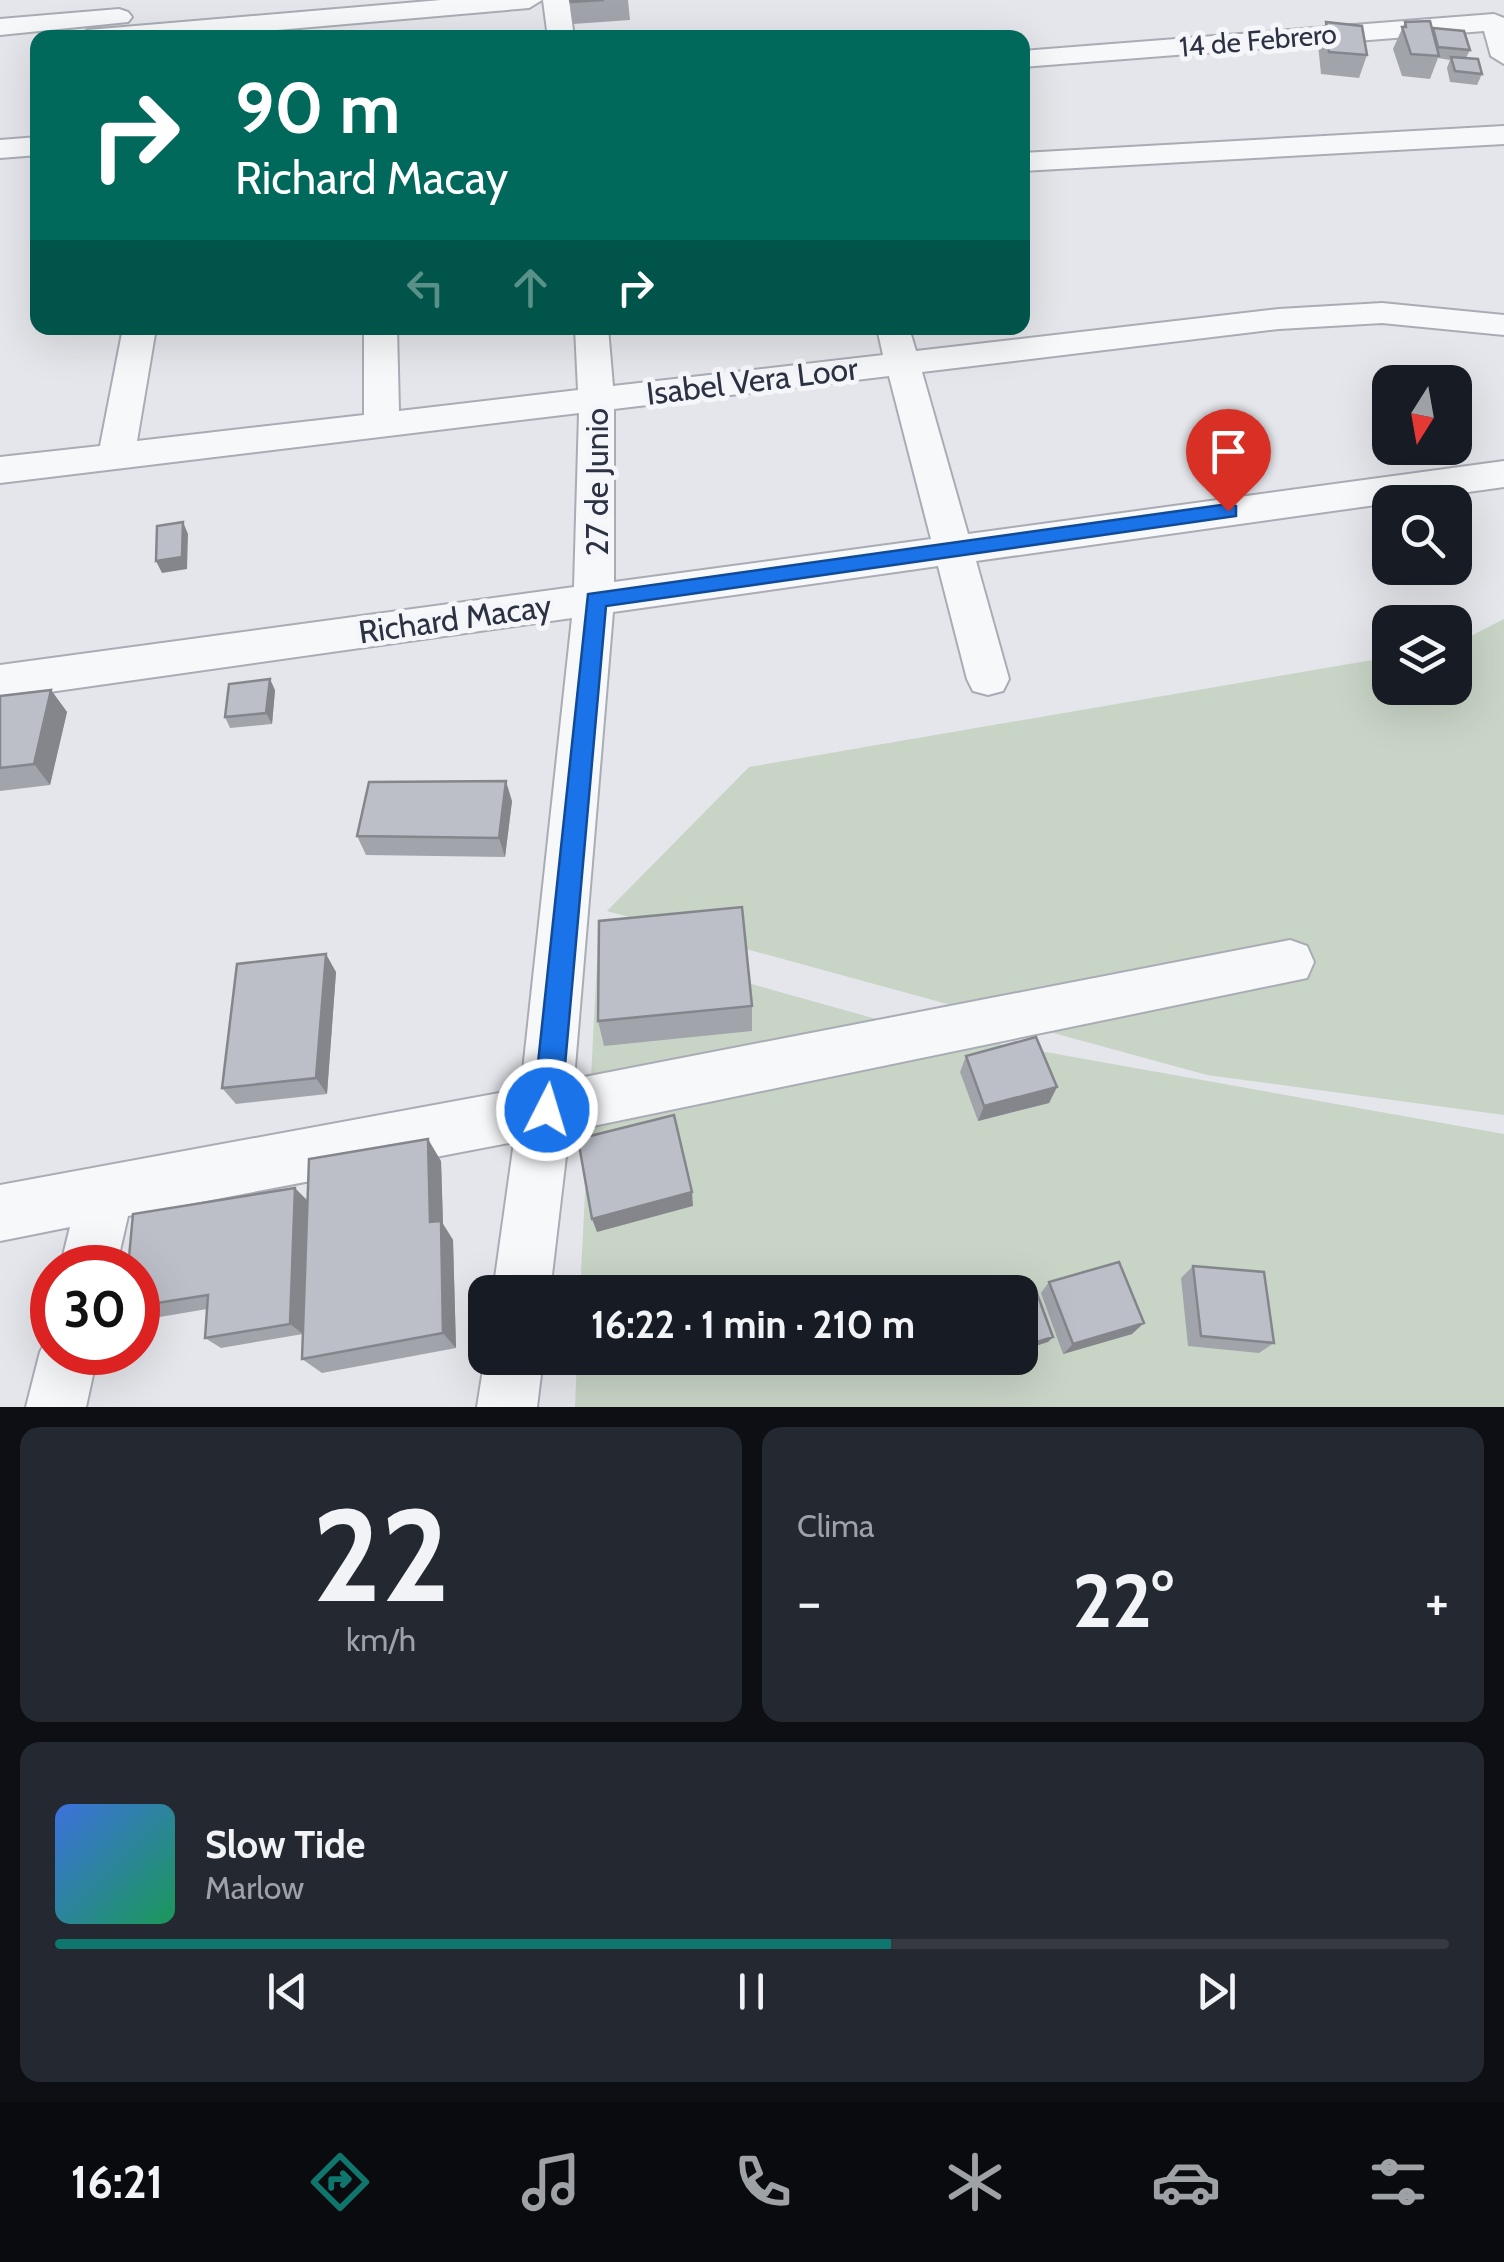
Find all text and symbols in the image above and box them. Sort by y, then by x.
street label: 14 de Febrero [1178,16,1338,64]
text: 90 m [235,65,400,151]
icon: right [70,70,200,200]
text: Richard Macay [235,151,508,205]
icon: left [398,260,453,315]
icon: ahead [503,260,558,315]
icon: right [608,260,663,315]
street label: Isabel Vera Loor [644,348,861,413]
north arrow [1372,365,1472,465]
map controls [1372,365,1472,705]
street label: 27 de Junio [577,408,616,556]
pin [1186,409,1271,512]
icon: arrive [1201,424,1256,479]
button: search [1372,485,1472,585]
street label: Richard Macay [356,586,554,651]
button: layers [1372,605,1472,705]
position arrow [495,1058,599,1162]
speed limit sign: 30 [30,1245,160,1375]
text: 16:22 · 1 min · 210 m [591,1301,915,1348]
text: 22 [312,1476,450,1634]
text: Clima [797,1506,874,1545]
text: 22° [1072,1555,1174,1646]
text: − [797,1568,821,1635]
text: + [1425,1568,1449,1635]
text: km/h [346,1620,416,1659]
text: Slow Tide [205,1821,365,1868]
text: Marlow [205,1868,304,1907]
icon: previous [260,1964,315,2019]
icon: pause [724,1964,779,2019]
icon: next [1189,1964,1244,2019]
icon: directions [305,2147,375,2217]
icon: music [516,2147,586,2217]
icon: phone [728,2147,798,2217]
icon: climate [940,2147,1010,2217]
icon: car [1151,2147,1221,2217]
icon: filters [1363,2147,1433,2217]
text: 16:21 [71,2155,163,2209]

